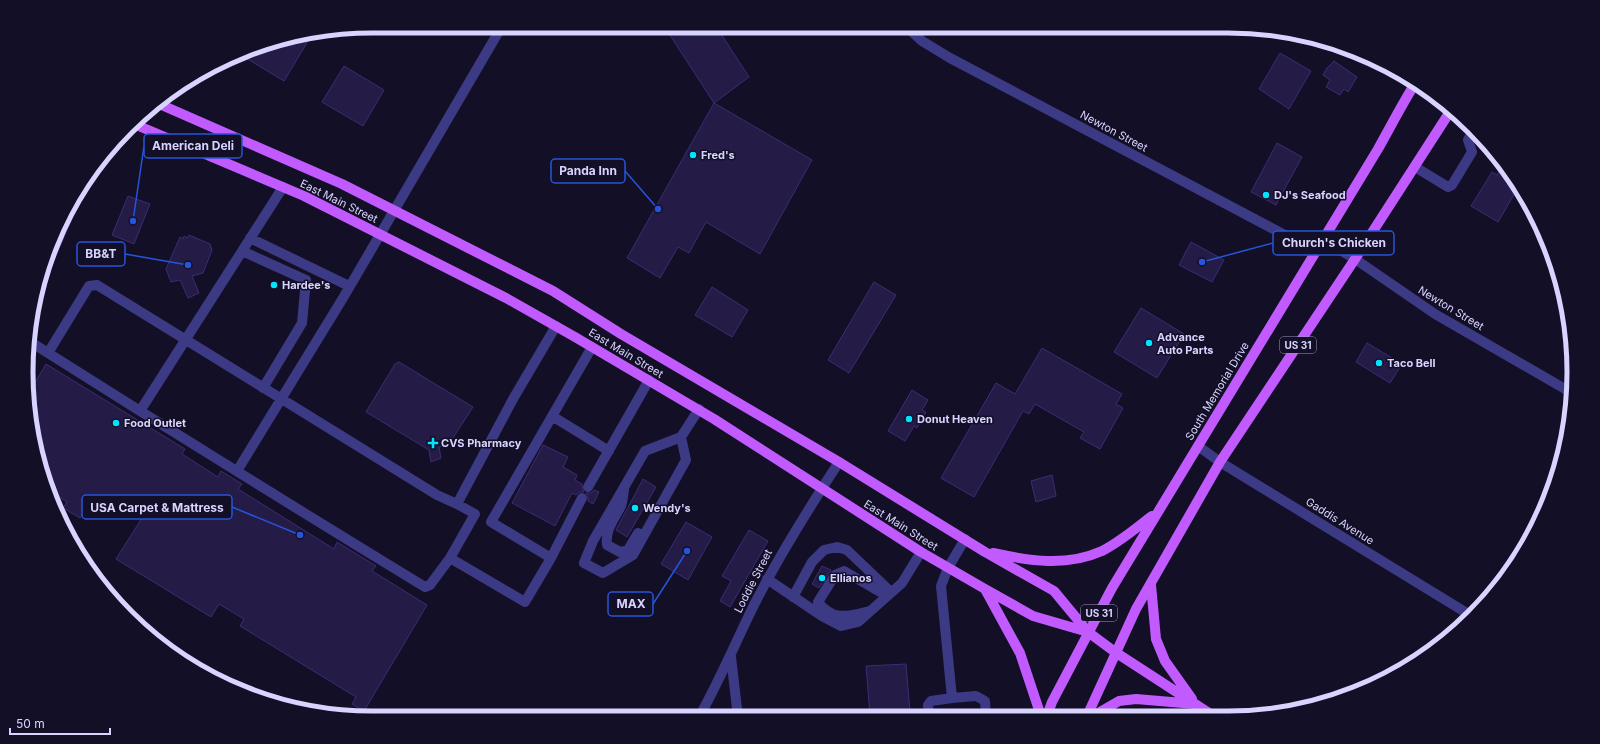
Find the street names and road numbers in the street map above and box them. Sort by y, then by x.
street label: Newton Street [1078,107,1150,155]
street label: East Main Street [298,176,380,226]
street label: Newton Street [1416,283,1487,333]
street label: East Main Street [586,325,666,381]
road number: US 31 [1280,337,1316,353]
street label: South Memorial Drive [1182,339,1252,443]
street label: Gaddis Avenue [1303,494,1377,548]
street label: East Main Street [861,497,941,554]
street label: Loddie Street [731,547,775,615]
road number: US 31 [1081,605,1117,621]

